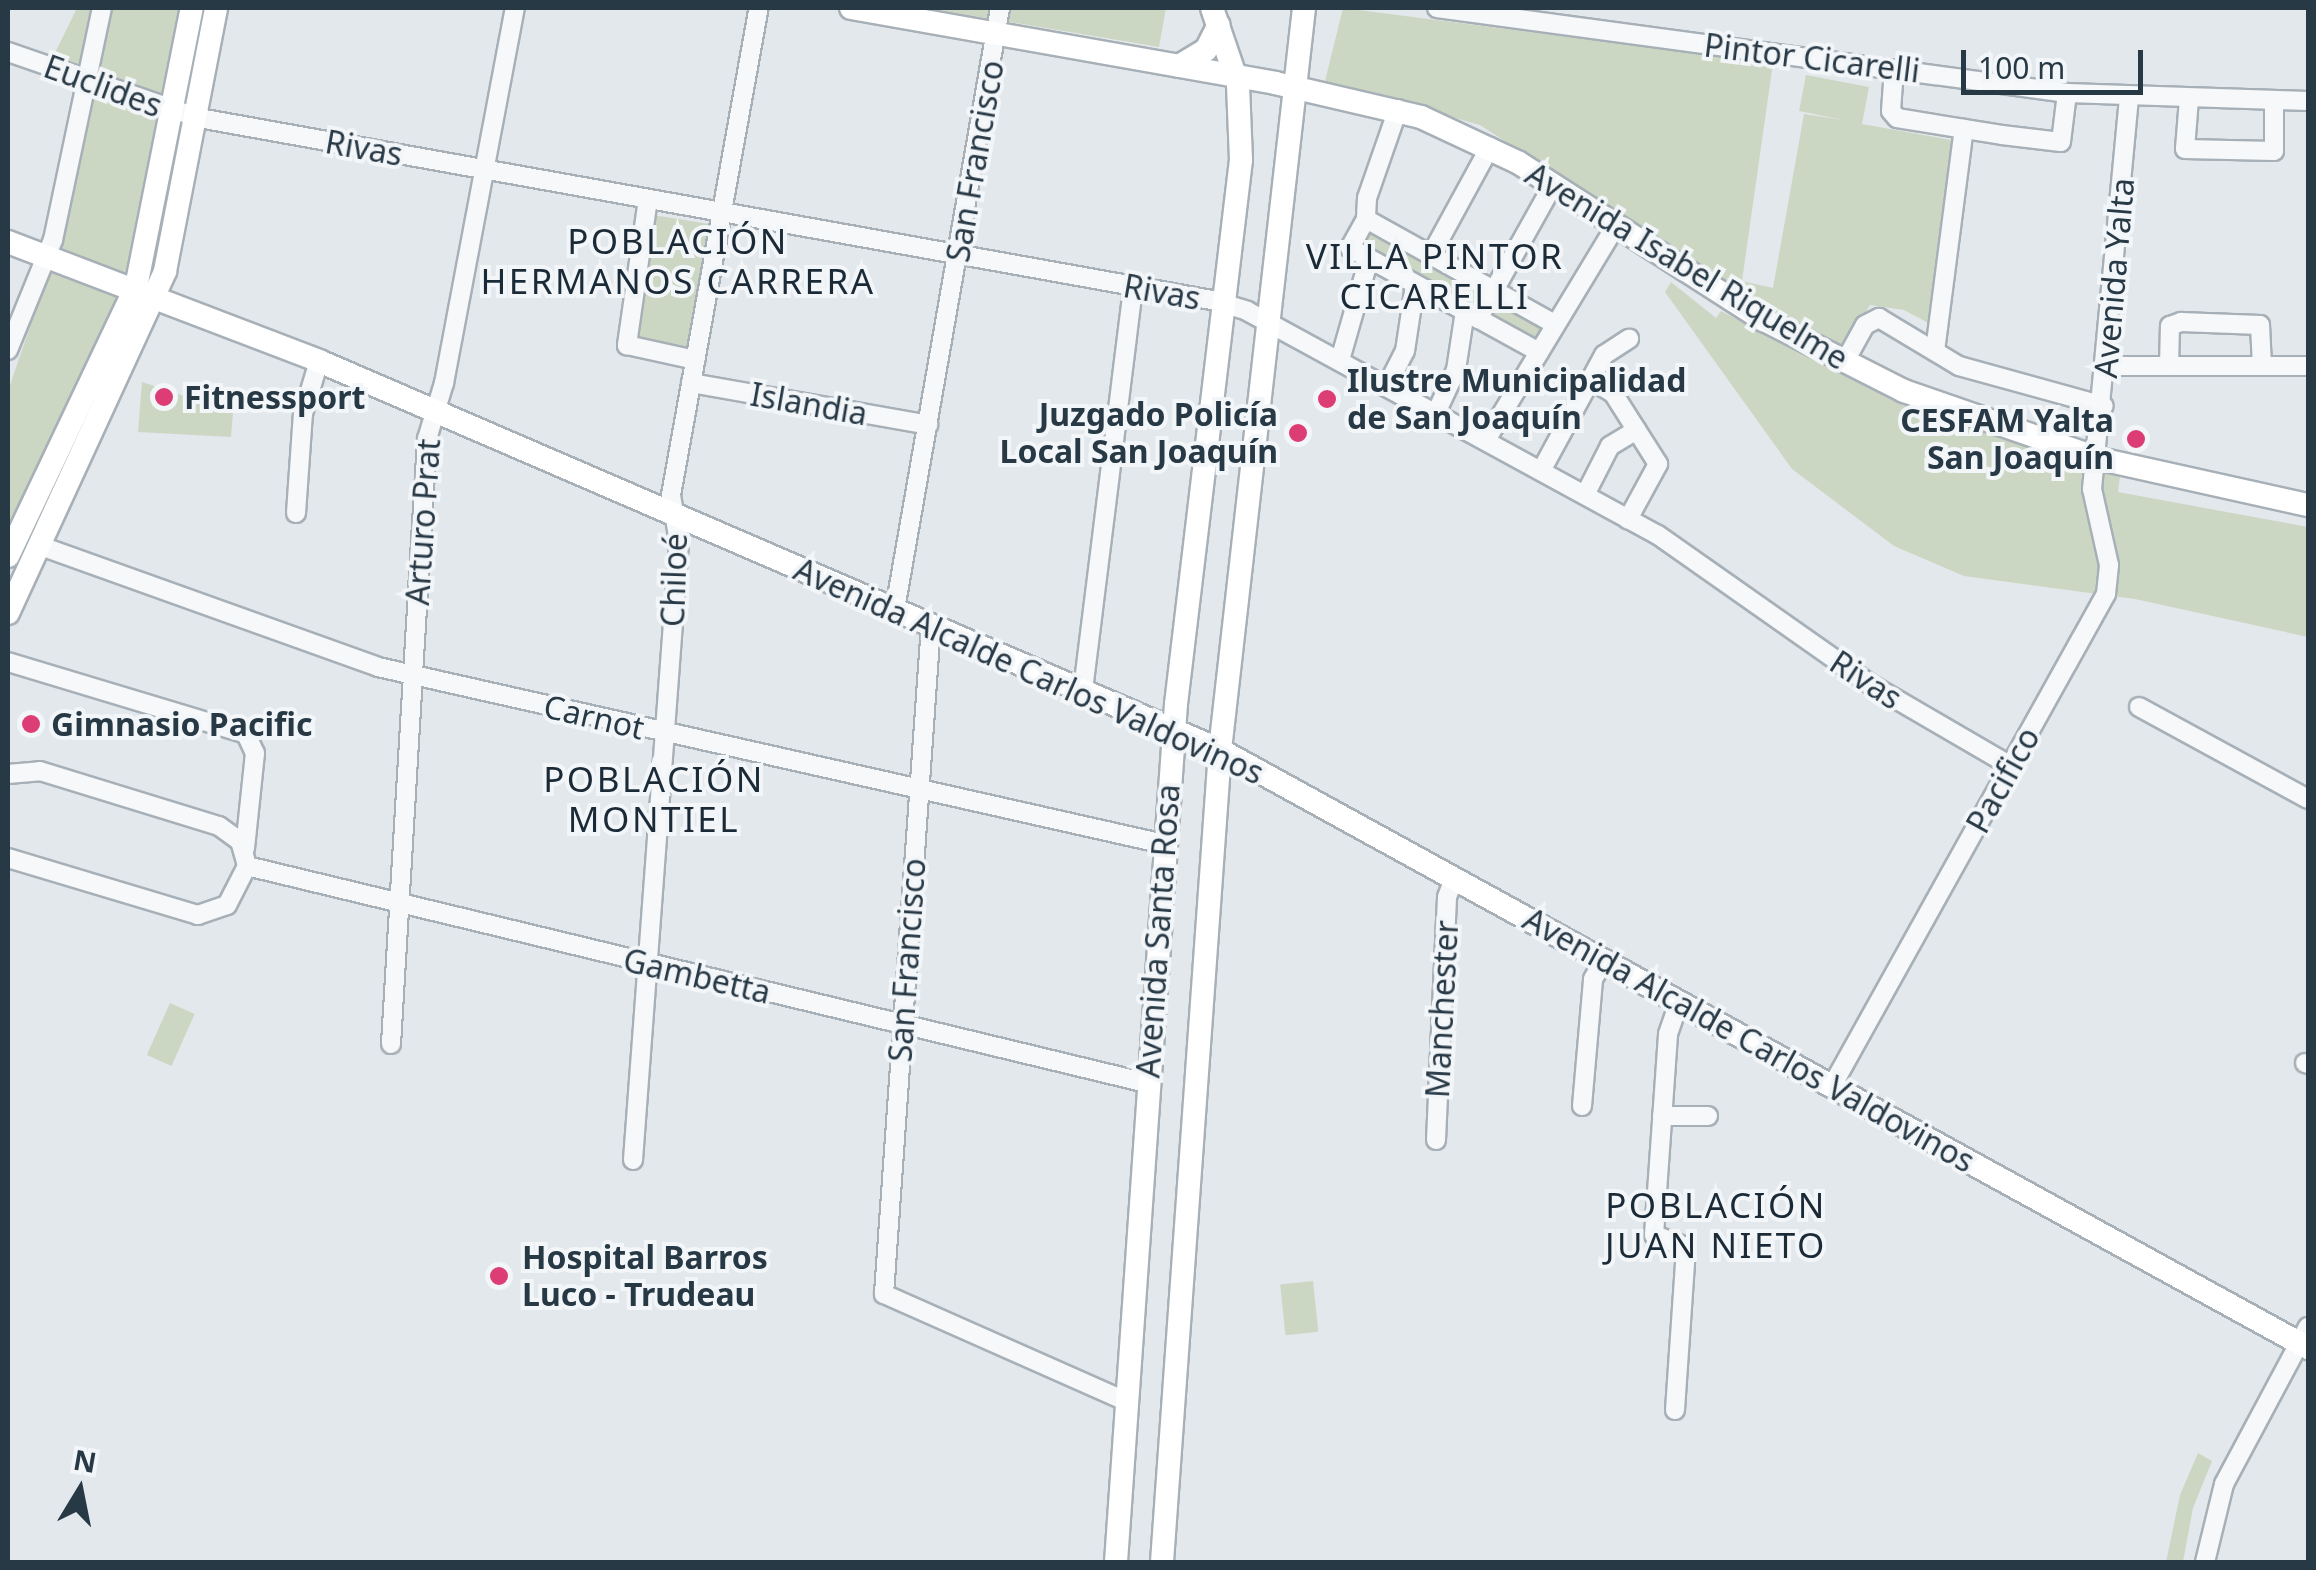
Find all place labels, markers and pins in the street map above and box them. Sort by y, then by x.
place label: Ilustre Municipalidad de San Joaquín [1347,362,1686,437]
place label: Fitnessport [184,378,365,416]
marker: Fitnessport [153,386,175,408]
marker: Ilustre Municipalidad de San Joaquín [1316,388,1338,410]
place label: Juzgado Policía Local San Joaquín [1000,396,1278,471]
place label: CESFAM Yalta San Joaquín [1900,402,2114,477]
marker: Juzgado Policía Local San Joaquín [1287,422,1309,444]
marker: CESFAM Yalta San Joaquín [2123,426,2149,452]
place label: Gimnasio Pacific [51,705,312,743]
marker: Gimnasio Pacific [20,713,42,735]
place label: Hospital Barros Luco - Trudeau [522,1239,768,1314]
marker: Hospital Barros Luco - Trudeau [486,1263,512,1289]

